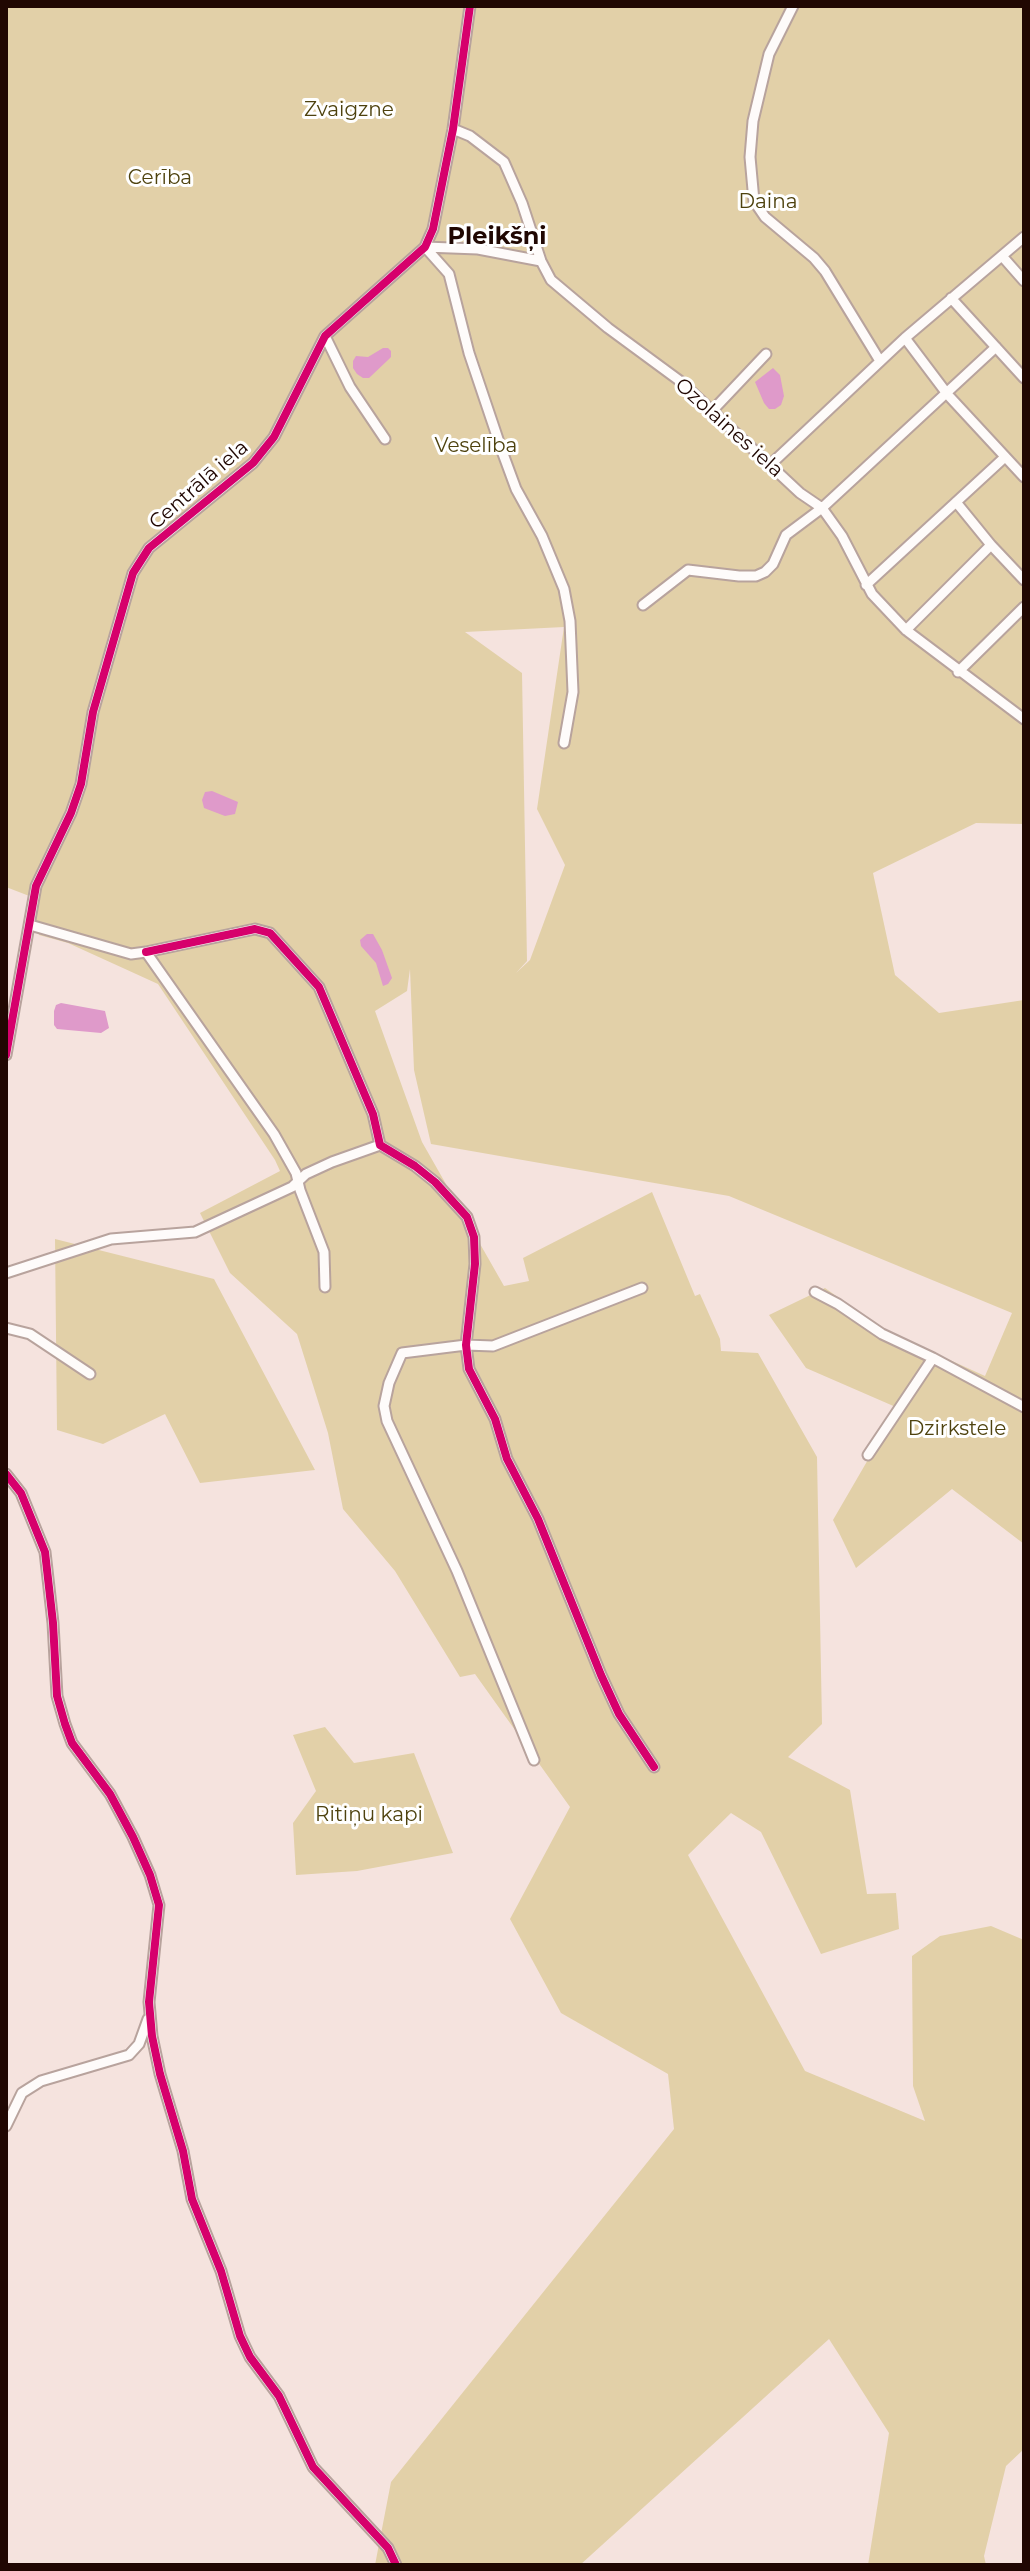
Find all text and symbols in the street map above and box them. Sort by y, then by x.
park label: Zvaigzne [304,98,394,122]
park label: Cerība [128,166,192,190]
park label: Daina [738,190,798,214]
district label: Pleikšņi [448,223,546,251]
street label: Ozolaines iela [670,373,788,483]
park label: Veselība [435,434,517,458]
street label: Centrālā iela [145,435,253,535]
park label: Dzirkstele [908,1417,1006,1441]
park label: Ritiņu kapi [315,1803,423,1827]

